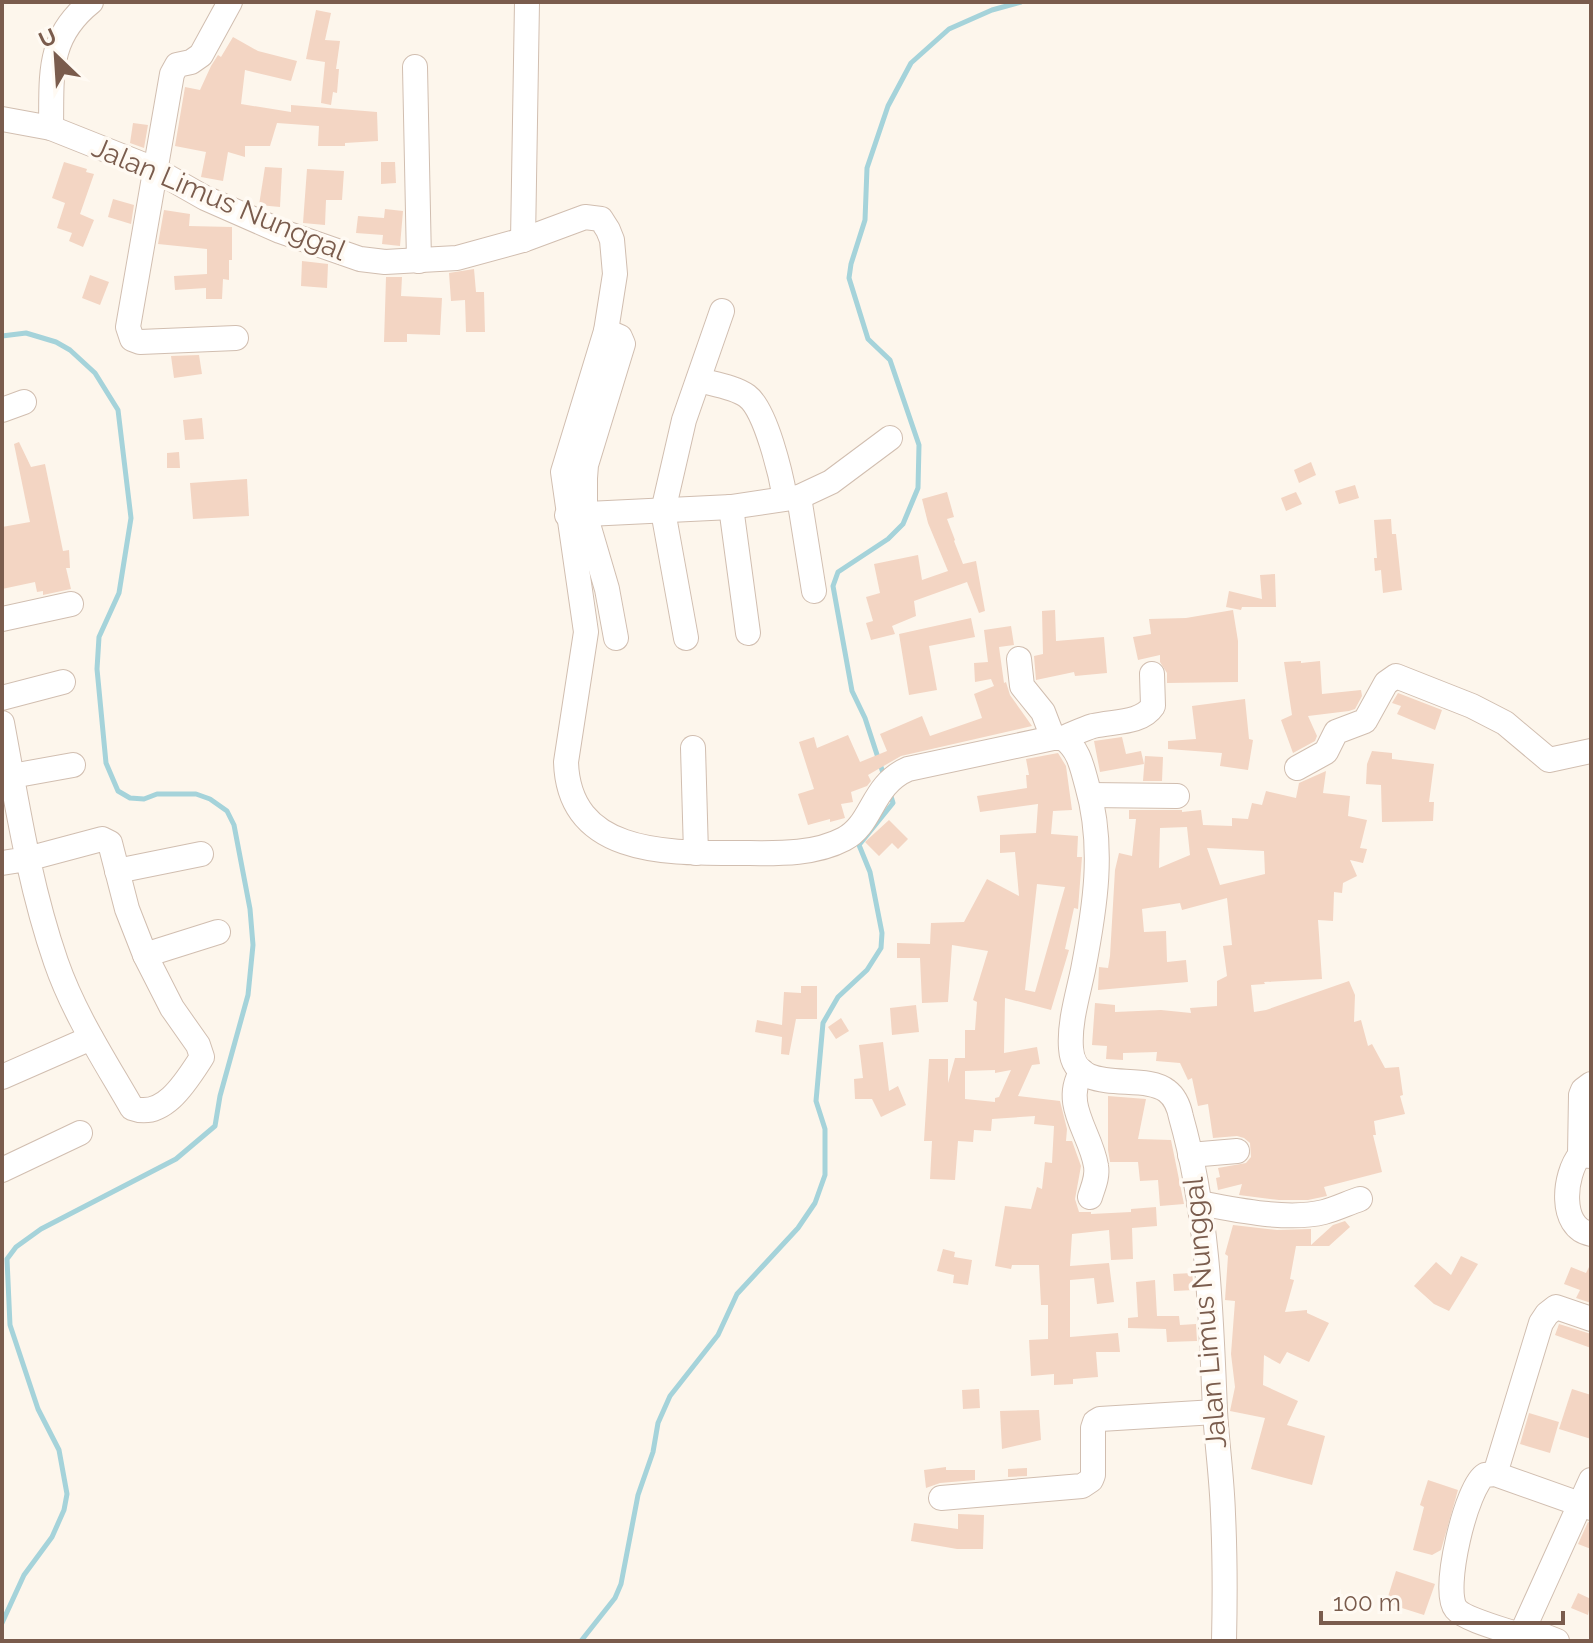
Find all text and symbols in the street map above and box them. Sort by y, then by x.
north arrow [16,16,96,96]
text: U [35,23,61,53]
street label: Jalan Limus Nunggal [87,131,351,268]
street label: Jalan Limus Nunggal [1177,1176,1233,1450]
scale bar [1321,1575,1563,1625]
text: 100 m [1333,1588,1401,1617]

